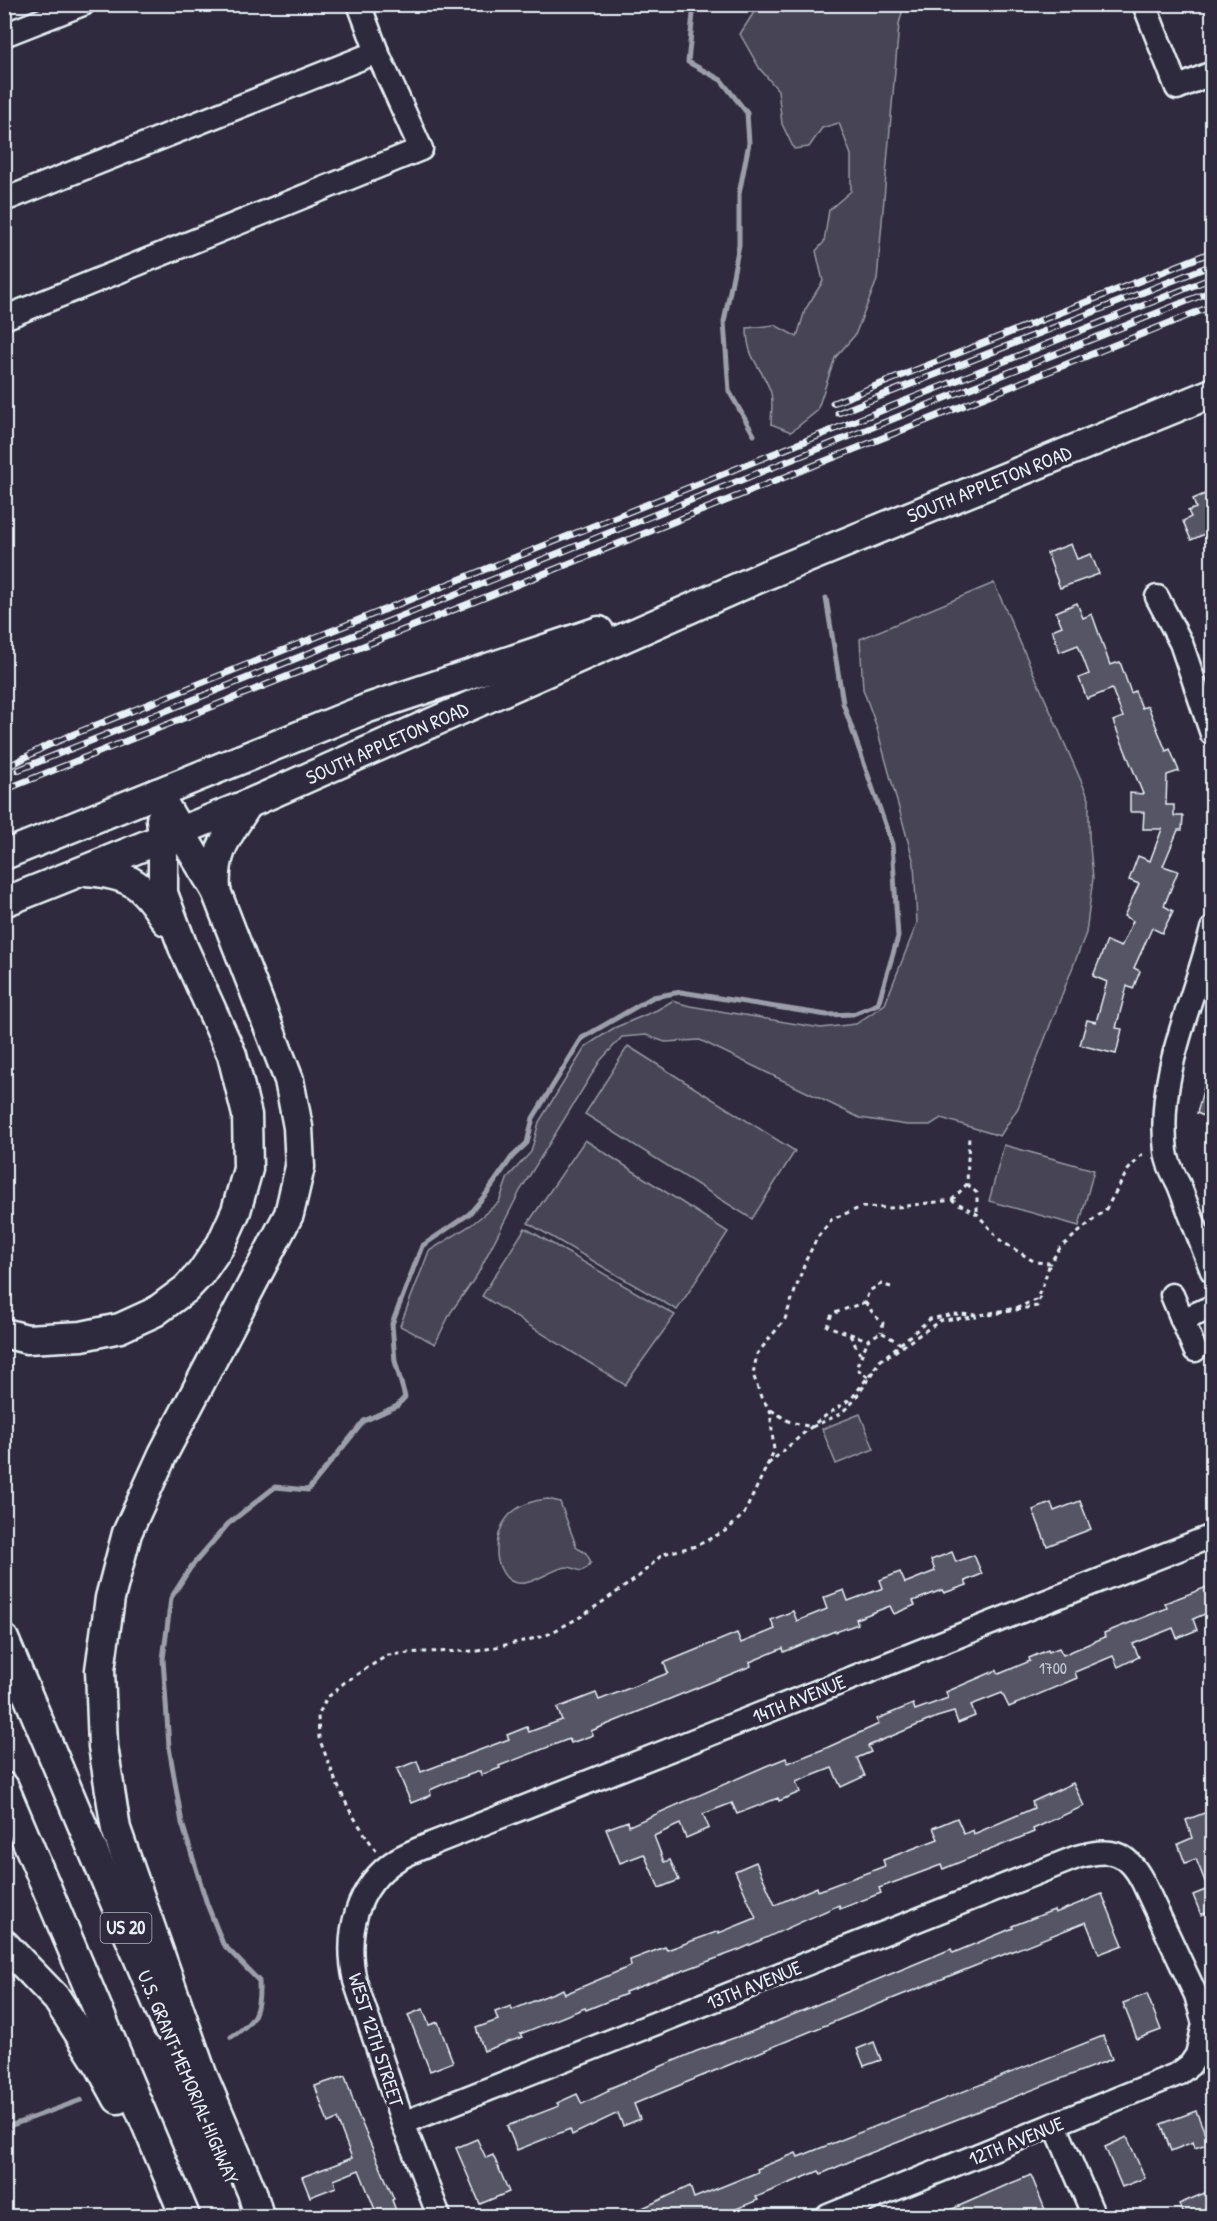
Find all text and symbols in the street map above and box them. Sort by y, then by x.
street label: SOUTH APPLETON ROAD [903,438,1075,529]
street label: SOUTH APPLETON ROAD [301,694,473,790]
house number: 1700 [1039,1657,1067,1679]
street label: 14TH AVENUE [748,1668,850,1729]
road number: US 20 [100,1913,152,1943]
street label: 13TH AVENUE [702,1953,805,2016]
street label: U.S. GRANT MEMORIAL HIGHWAY [131,1966,246,2188]
street label: WEST 12TH STREET [342,1970,411,2111]
street label: 12TH AVENUE [964,2109,1067,2172]

